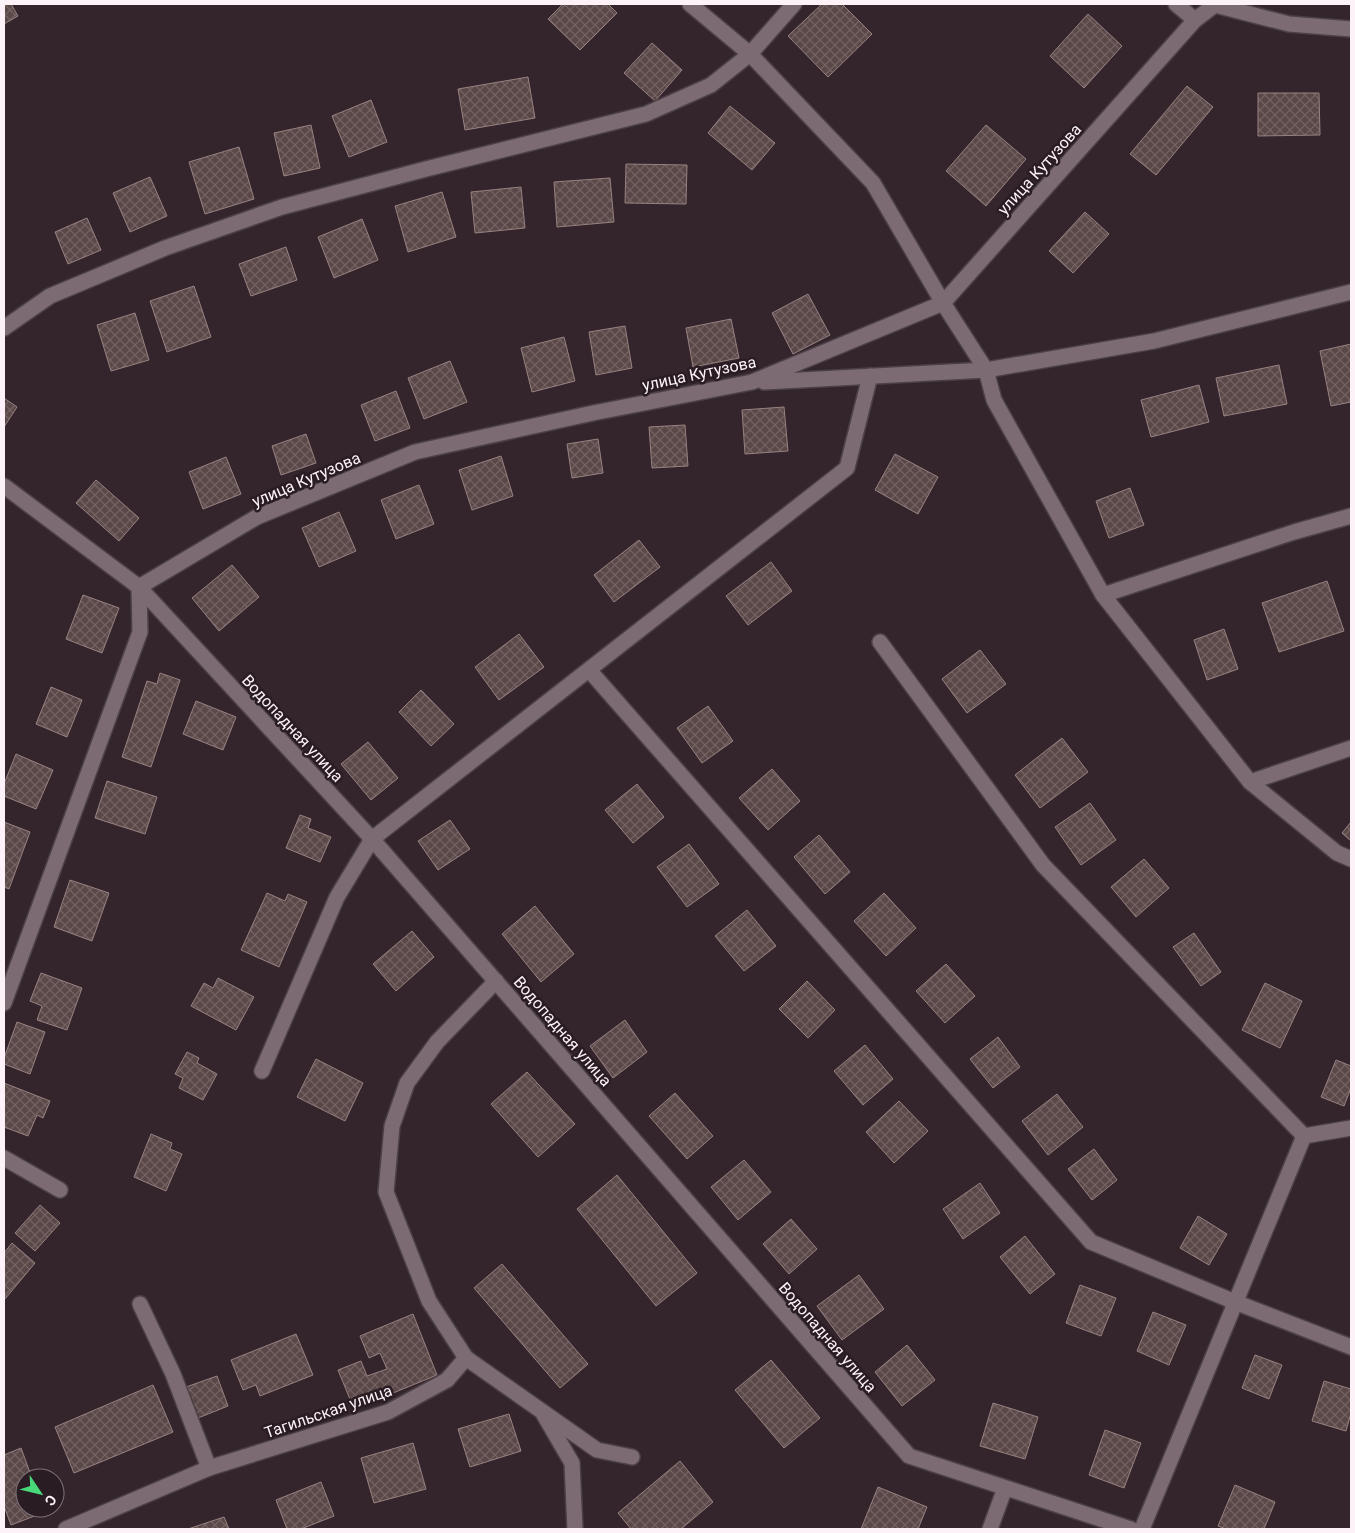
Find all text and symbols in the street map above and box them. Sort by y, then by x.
street label: улица Кутузова [994,120,1085,219]
street label: улица Кутузова [640,352,758,395]
street label: улица Кутузова [249,448,363,511]
street label: Водопадная улица [238,671,347,786]
street label: Водопадная улица [510,972,616,1090]
street label: Водопадная улица [775,1278,881,1396]
street label: Тагильская улица [262,1381,394,1442]
north arrow [15,1468,65,1518]
text: С [41,1492,60,1509]

